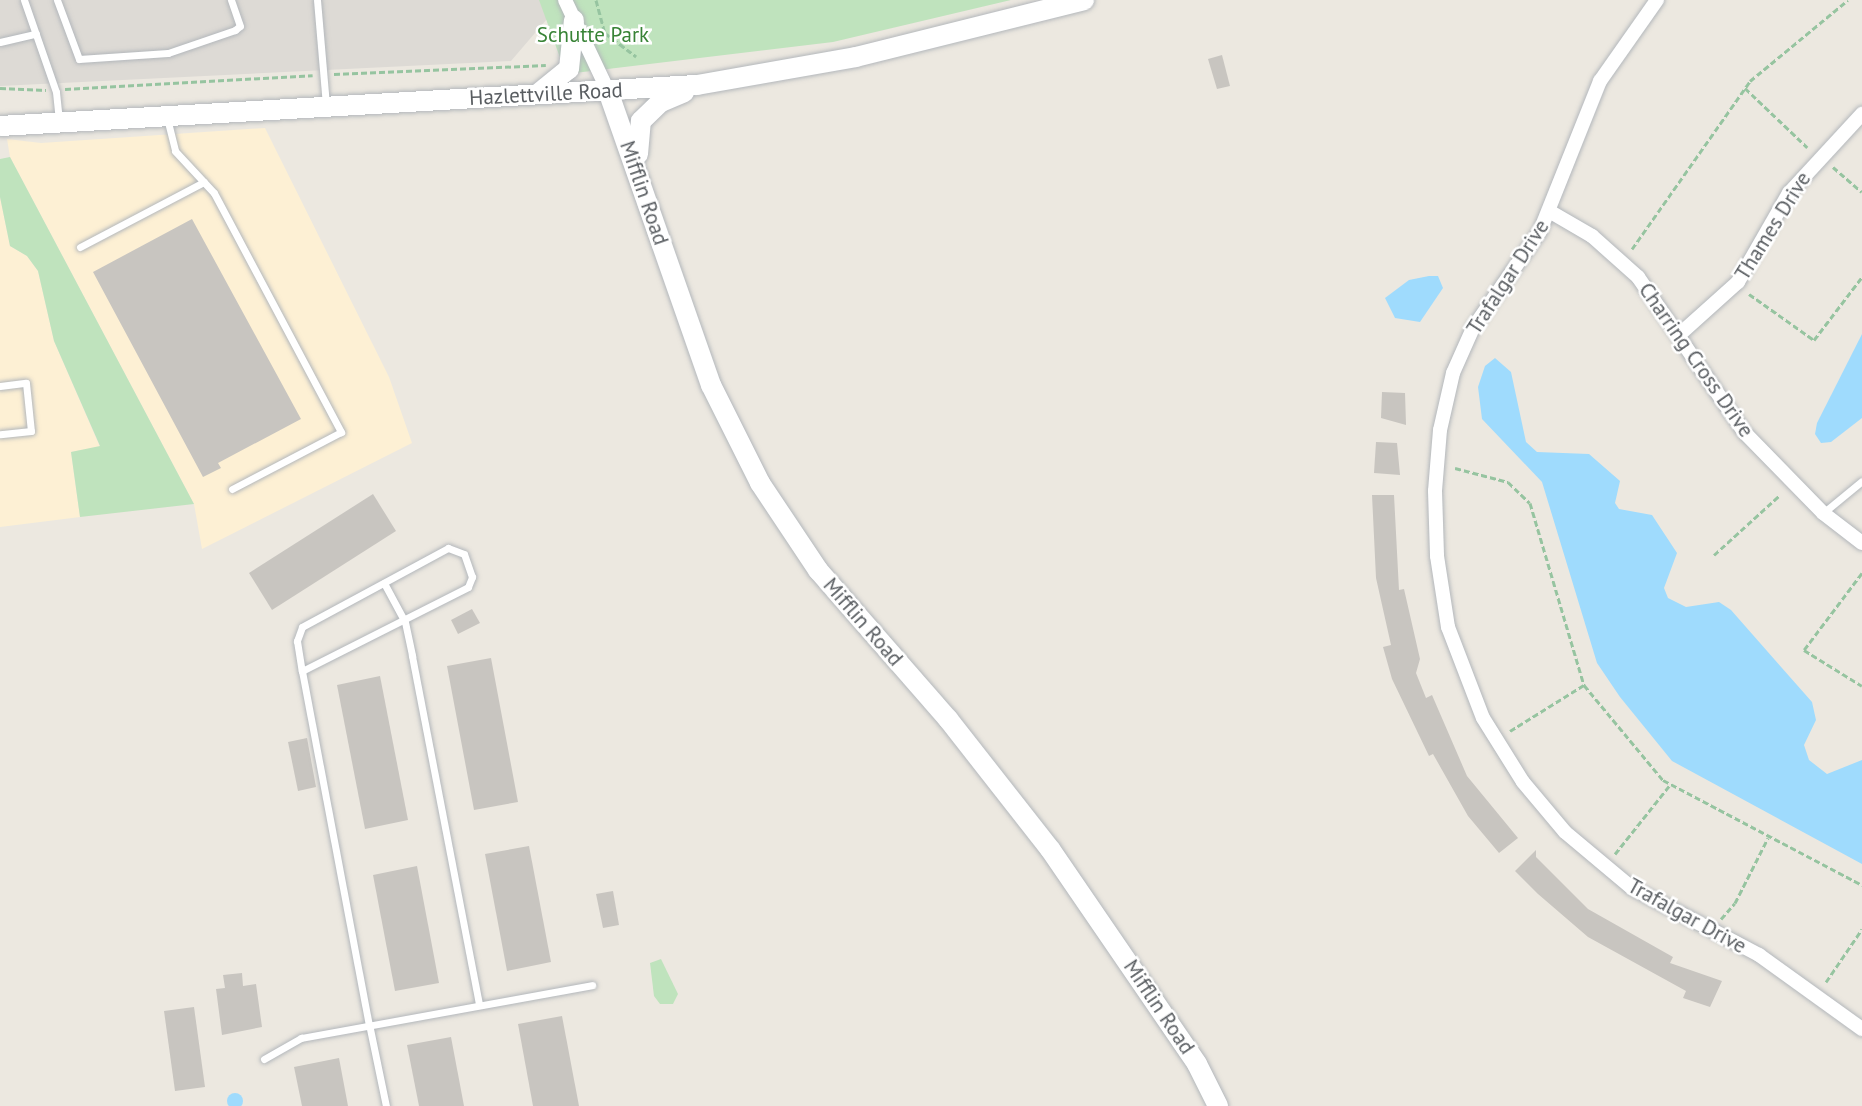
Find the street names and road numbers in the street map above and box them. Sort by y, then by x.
street label: Hazlettville Road [469,77,623,111]
street label: Mifflin Road [614,138,674,248]
street label: Thames Drive [1730,167,1816,285]
street label: Trafalgar Drive [1462,215,1554,339]
street label: Charring Cross Drive [1633,278,1759,442]
street label: Mifflin Road [818,573,908,671]
street label: Trafalgar Drive [1623,873,1751,959]
street label: Mifflin Road [1118,955,1200,1059]

